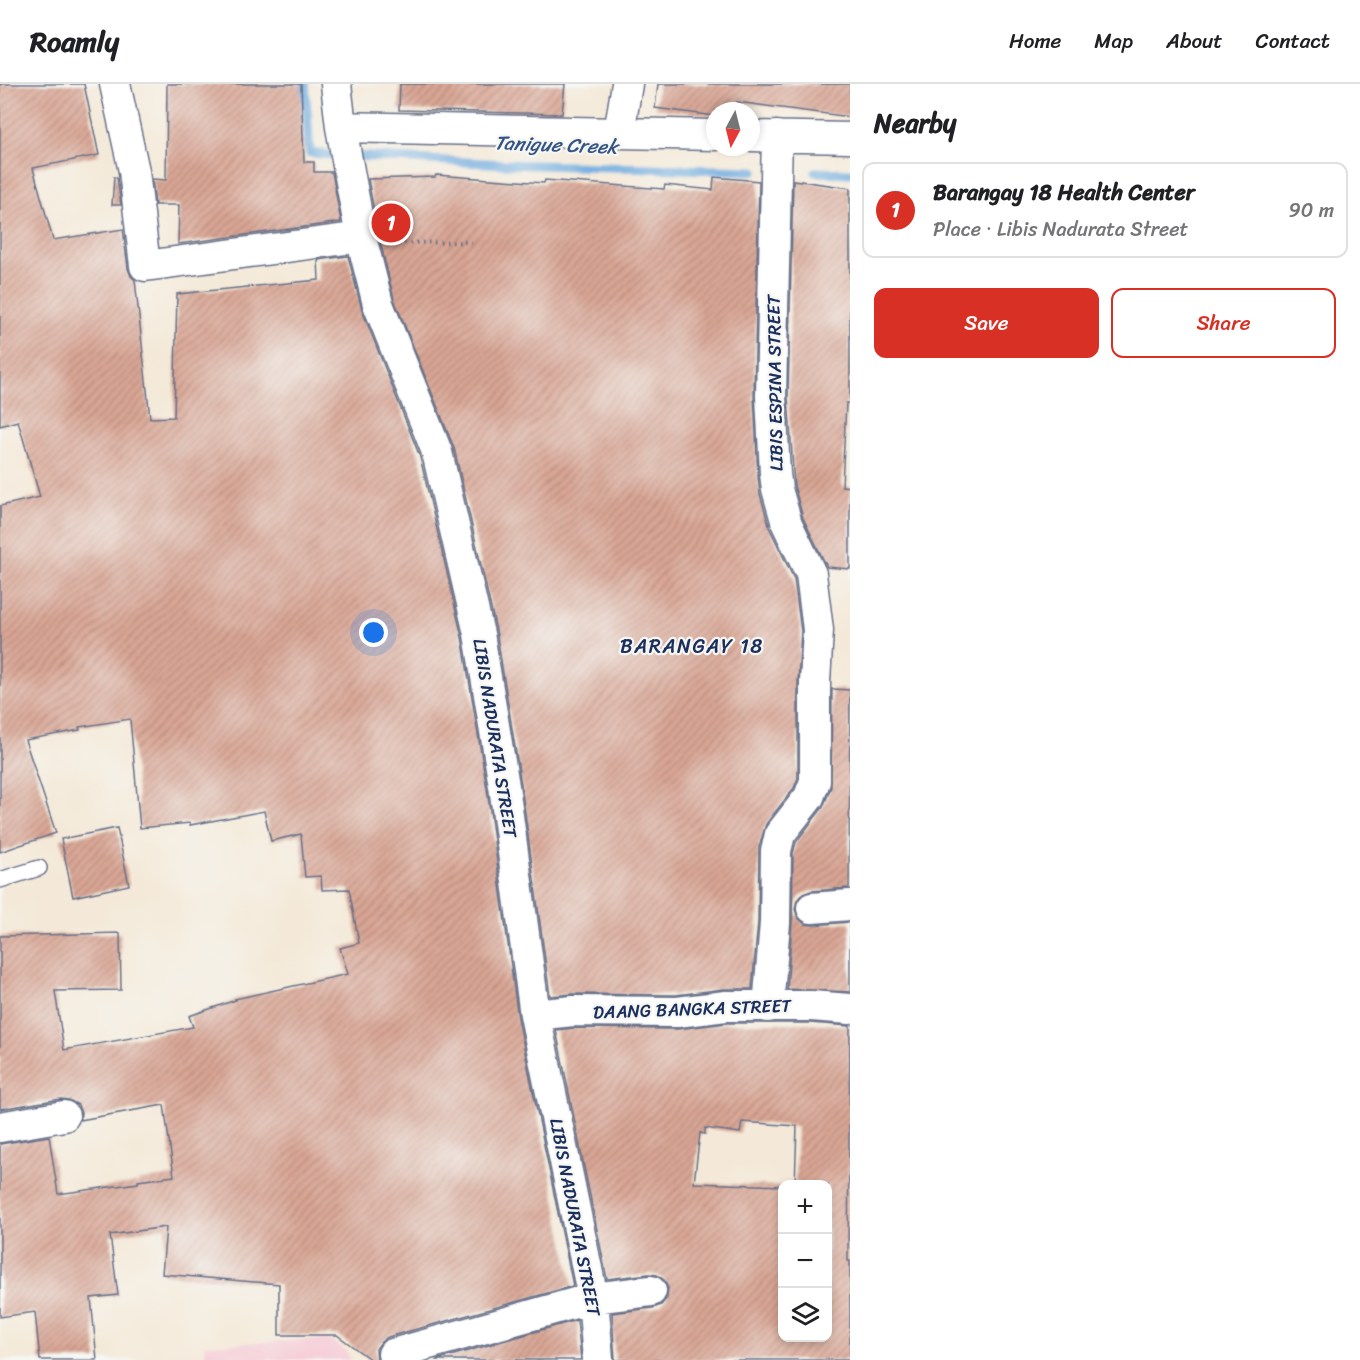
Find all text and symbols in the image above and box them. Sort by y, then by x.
text: Roamly [30,17,119,66]
text: Home [1009,22,1061,60]
text: Map [1094,22,1133,60]
text: About [1166,22,1223,60]
text: Contact [1256,22,1330,60]
text: Nearby [874,100,956,146]
north arrow [706,102,760,156]
water label: Tanigue Creek [494,125,621,165]
text: Barangay 18 Health Center [933,173,1195,212]
text: 1 [891,193,900,228]
text: 90 m [1289,193,1334,228]
pin: 1 [372,200,410,246]
text: Place · Libis Nadurata Street [933,212,1188,247]
button: Save [874,288,1099,358]
button: Share [1111,288,1336,358]
street label: LIBIS ESPINA STREET [757,294,793,471]
your location [359,618,388,647]
district label: BARANGAY 18 [620,629,764,664]
street label: LIBIS NADURATA STREET [463,636,527,841]
street label: DAANG BANGKA STREET [593,990,793,1028]
street label: LIBIS NADURATA STREET [540,1115,610,1320]
map controls [778,1180,832,1342]
button: + [778,1180,832,1234]
button: − [778,1234,832,1288]
button: layers [778,1288,832,1342]

